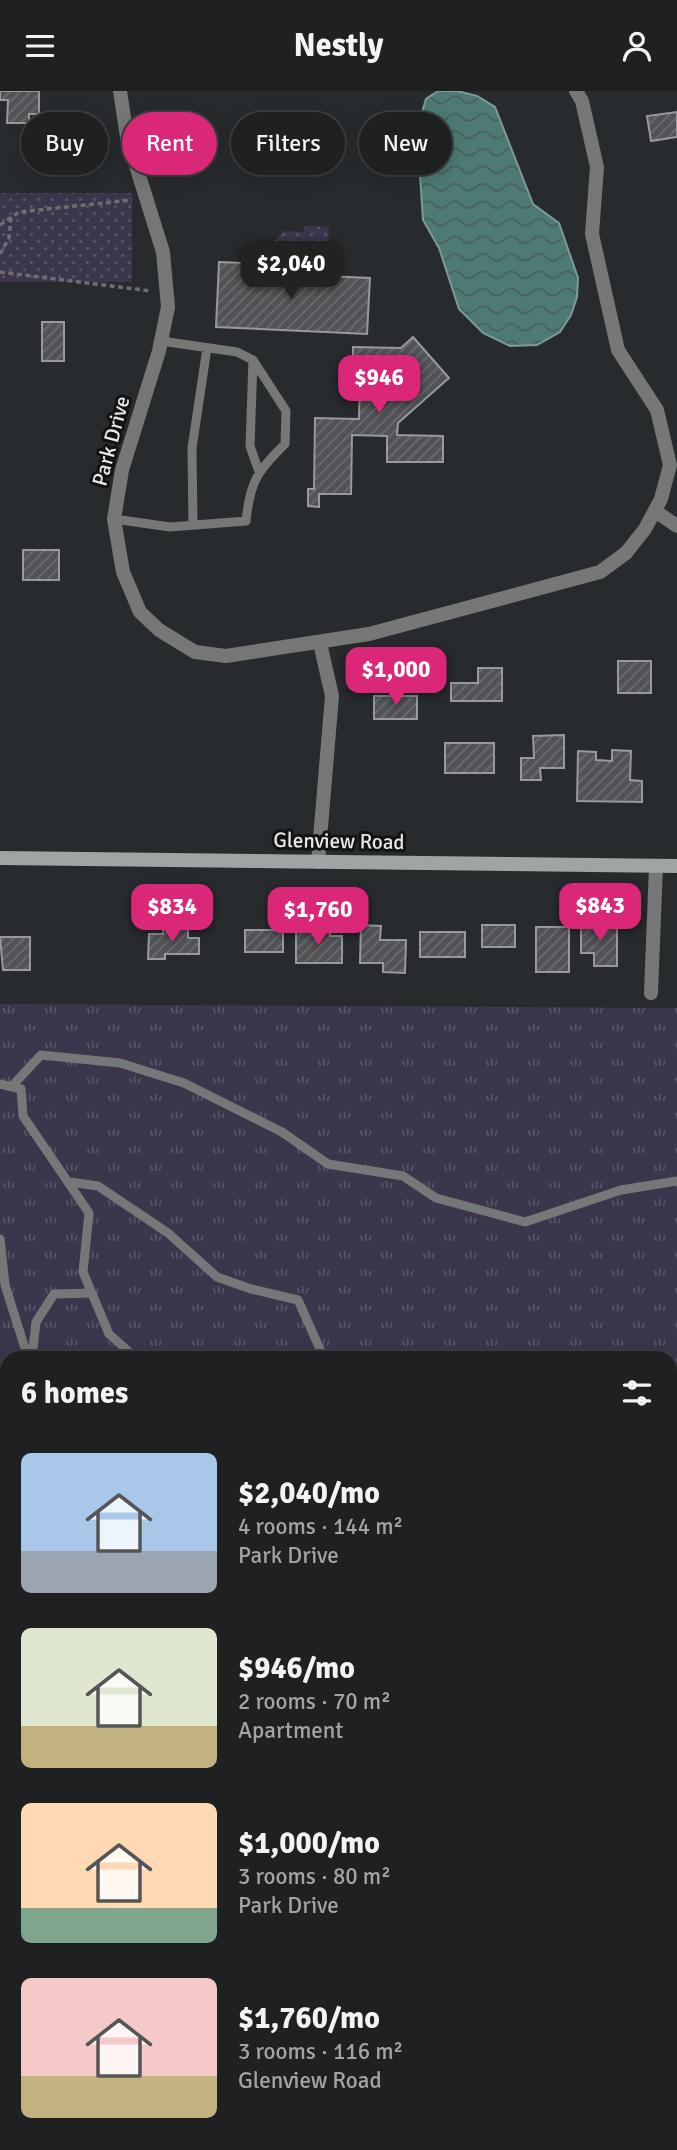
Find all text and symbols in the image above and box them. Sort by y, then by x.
text: Nestly [294,26,383,65]
icon: menu [21,27,59,65]
icon: person [618,27,656,65]
chip: Buy [21,112,108,175]
chip: Rent [122,112,217,175]
chip: Filters [231,112,345,175]
chip: New [359,112,452,175]
pin: $2,040 [234,241,348,301]
text: $2,040 [257,249,325,278]
pin: $946 [338,355,420,415]
text: $946 [354,363,404,392]
street label: Park Drive [87,393,135,489]
pin: $1,000 [339,647,453,707]
text: $1,000 [362,655,430,684]
street label: Glenview Road [273,827,405,855]
pin: $843 [559,883,641,943]
pin: $834 [131,885,213,944]
pin: $1,760 [261,887,375,947]
text: $843 [575,891,625,920]
text: $834 [147,892,197,921]
text: $1,760 [284,895,352,924]
icon: filters [618,1374,656,1412]
text: 6 homes [21,1375,128,1412]
text: $2,040/mo [238,1475,380,1512]
icon: home [77,1481,161,1565]
text: 4 rooms · 144 m² [238,1512,403,1541]
text: Park Drive [238,1541,339,1570]
text: $946/mo [238,1650,355,1687]
icon: home [77,1656,161,1740]
text: 2 rooms · 70 m² [238,1687,391,1716]
text: Apartment [238,1716,343,1745]
text: $1,000/mo [238,1825,380,1862]
icon: home [77,1831,161,1915]
text: 3 rooms · 80 m² [238,1862,391,1891]
text: Park Drive [238,1891,339,1920]
text: $1,760/mo [238,2000,380,2037]
icon: home [77,2006,161,2090]
text: 3 rooms · 116 m² [238,2037,403,2066]
text: Glenview Road [238,2066,382,2095]

